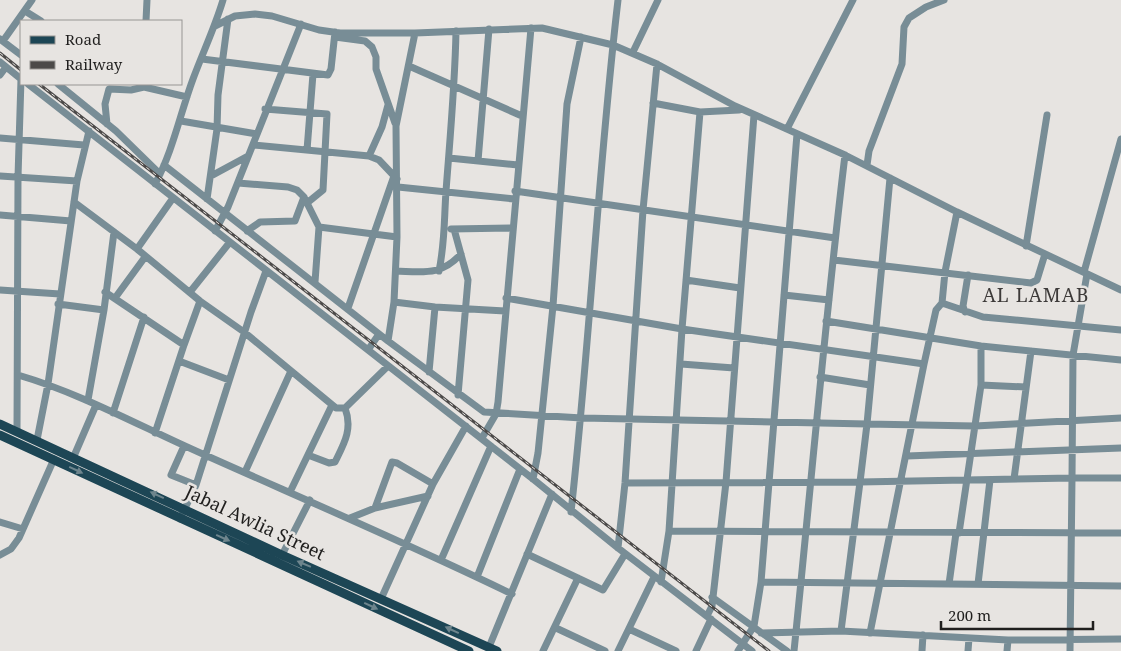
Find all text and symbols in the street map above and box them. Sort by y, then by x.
legend [20,20,182,85]
text: Road [65,29,101,49]
text: Railway [65,54,123,74]
district label: AL LAMAB [982,282,1090,308]
one-way arrow [69,466,83,474]
street label: Jabal Awlia Street [181,479,329,565]
one-way arrow [150,491,164,499]
one-way arrow [216,535,230,543]
one-way arrow [297,560,311,568]
scale bar [941,598,1094,630]
one-way arrow [364,602,378,610]
text: 200 m [948,605,991,625]
one-way arrow [445,626,459,634]

